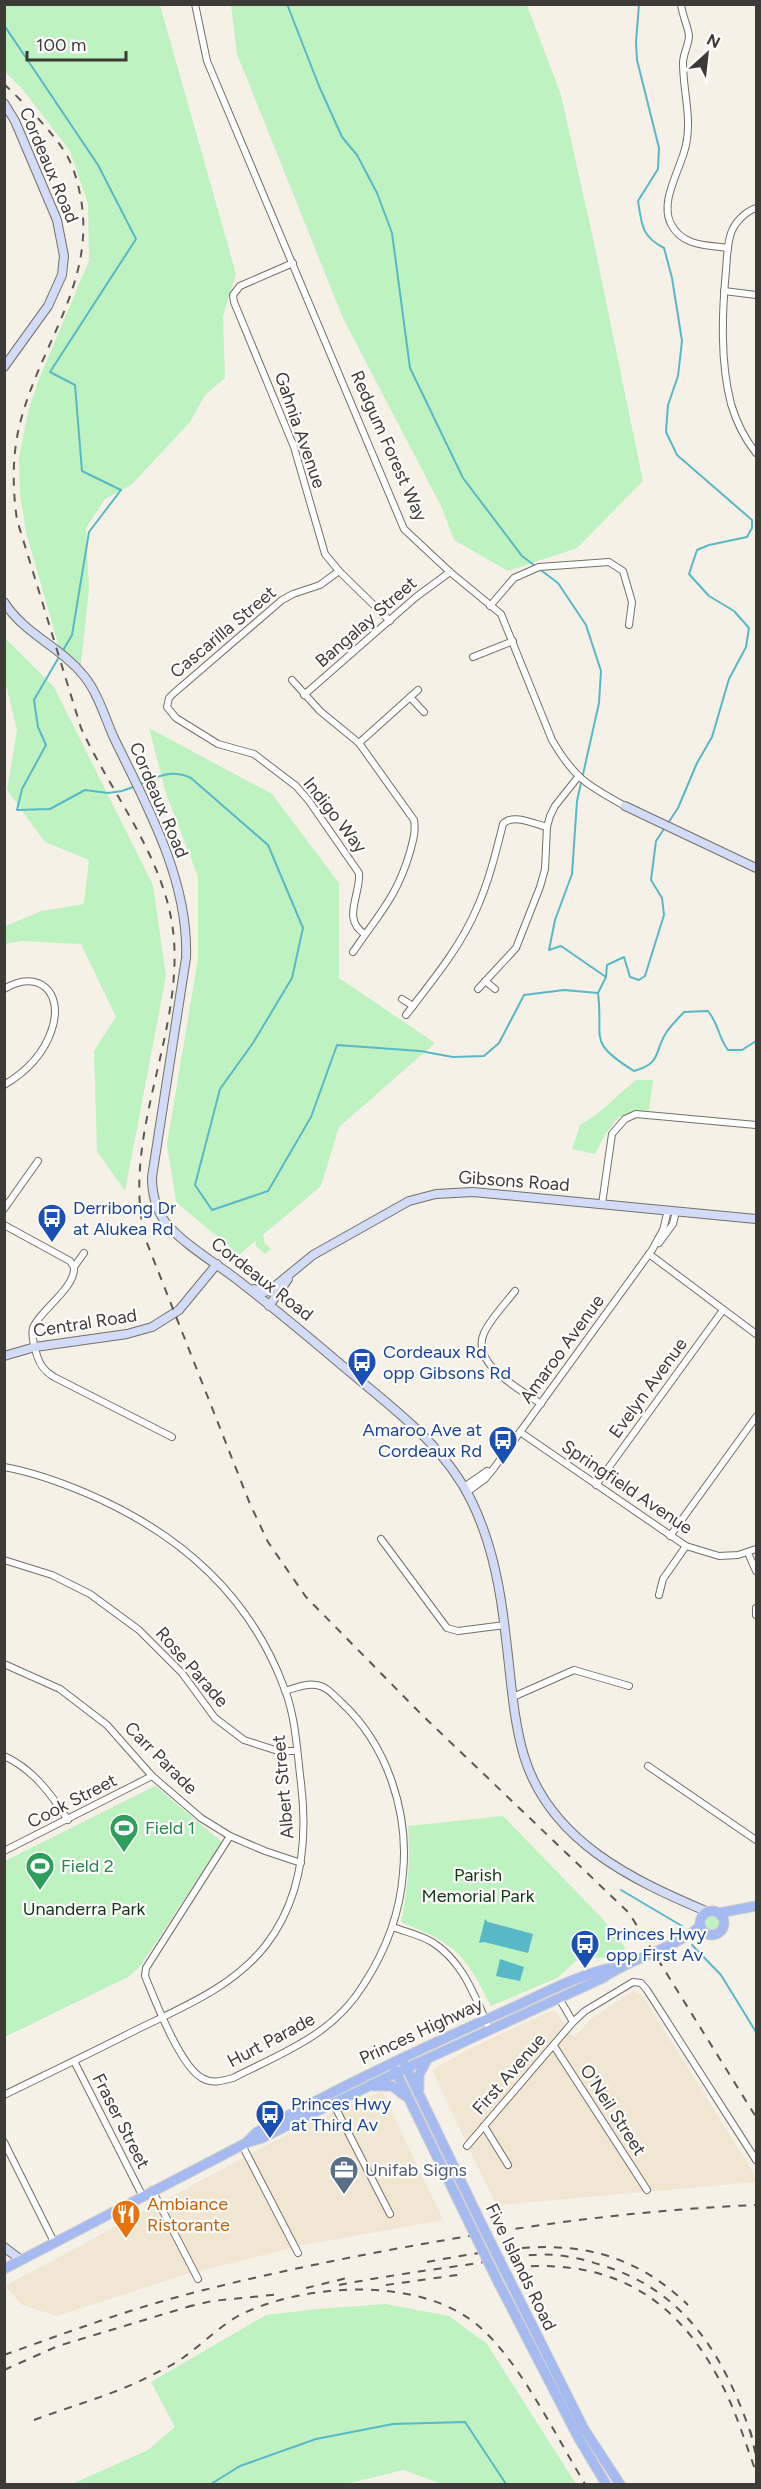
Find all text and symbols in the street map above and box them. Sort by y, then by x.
scale bar [27,24,126,62]
north arrow [677,24,737,84]
text: N [704,30,723,52]
text: 100 m [36,34,86,56]
street label: Cordeaux Road [15,104,83,226]
street label: Redgum Forest Way [346,367,432,525]
street label: Gahnia Avenue [270,369,330,491]
street label: Bangalay Street [311,572,421,672]
street label: Cascarilla Street [165,581,281,683]
street label: Cordeaux Road [125,739,193,861]
street label: Indigo Way [299,773,372,858]
street label: Gibsons Road [458,1166,570,1196]
place label: Derribong Dr at Alukea Rd [73,1197,176,1240]
bus stop icon: Derribong Dr at Alukea Rd [36,1202,68,1244]
street label: Cordeaux Road [207,1232,317,1326]
street label: Amaroo Avenue [515,1290,609,1408]
street label: Central Road [32,1304,138,1342]
street label: Evelyn Avenue [604,1333,692,1442]
place label: Cordeaux Rd opp Gibsons Rd [383,1341,511,1384]
bus stop icon: Cordeaux Rd opp Gibsons Rd [346,1346,378,1388]
place label: Amaroo Ave at Cordeaux Rd [363,1419,482,1462]
bus stop icon: Amaroo Ave at Cordeaux Rd [487,1424,519,1466]
street label: Springfield Avenue [557,1435,697,1539]
street label: Rose Parade [151,1622,233,1712]
street label: Carr Parade [120,1717,202,1799]
street label: Albert Street [267,1734,299,1840]
street label: Cook Street [24,1769,121,1833]
sports icon: Field 1 [108,1812,140,1854]
place label: Field 1 [145,1817,195,1839]
sports icon: Field 2 [24,1850,56,1892]
place label: Field 2 [61,1855,114,1877]
park label: Parish Memorial Park [422,1864,535,1907]
park label: Unanderra Park [23,1898,145,1920]
place label: Princes Hwy opp First Av [606,1923,707,1966]
bus stop icon: Princes Hwy opp First Av [569,1928,601,1970]
street label: Princes Highway [356,1993,487,2069]
street label: Hurt Parade [223,2008,319,2072]
street label: First Avenue [468,2029,550,2119]
street label: O'Neil Street [575,2060,651,2160]
street label: Fraser Street [88,2070,154,2172]
place label: Princes Hwy at Third Av [291,2093,392,2136]
bus stop icon: Princes Hwy at Third Av [254,2098,286,2140]
office icon: Unifab Signs [328,2154,360,2196]
place label: Unifab Signs [365,2159,467,2181]
place label: Ambiance Ristorante [147,2193,230,2236]
restaurant icon: Ambiance Ristorante [110,2198,142,2240]
street label: Five Islands Road [481,2200,561,2334]

